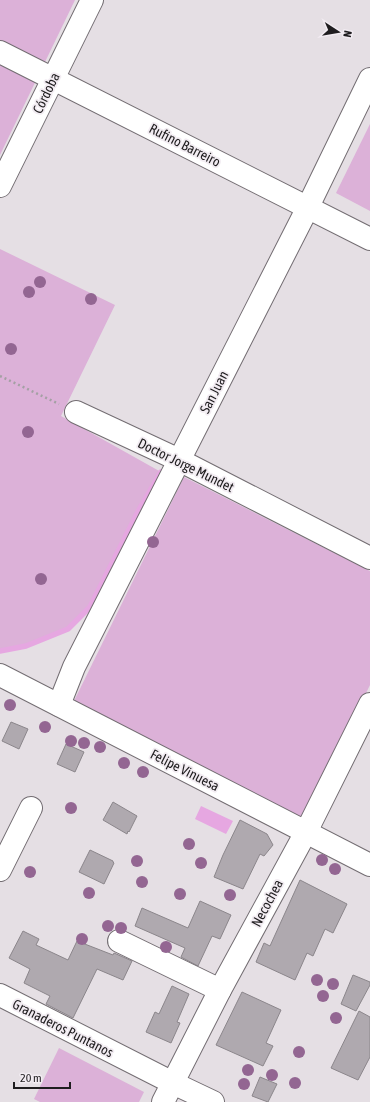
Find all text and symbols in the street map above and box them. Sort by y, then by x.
north arrow [318,12,358,52]
text: N [341,30,354,39]
street label: Córdoba [29,70,63,116]
street label: Rufino Barreiro [147,120,223,170]
street label: San Juan [197,368,231,416]
street label: Doctor Jorge Mundet [135,435,237,495]
street label: Felipe Vinuesa [148,746,222,794]
street label: Necochea [248,877,286,929]
street label: Granaderos Puntanos [10,996,116,1060]
scale bar [14,1064,70,1090]
text: 20 m [20,1071,42,1085]

